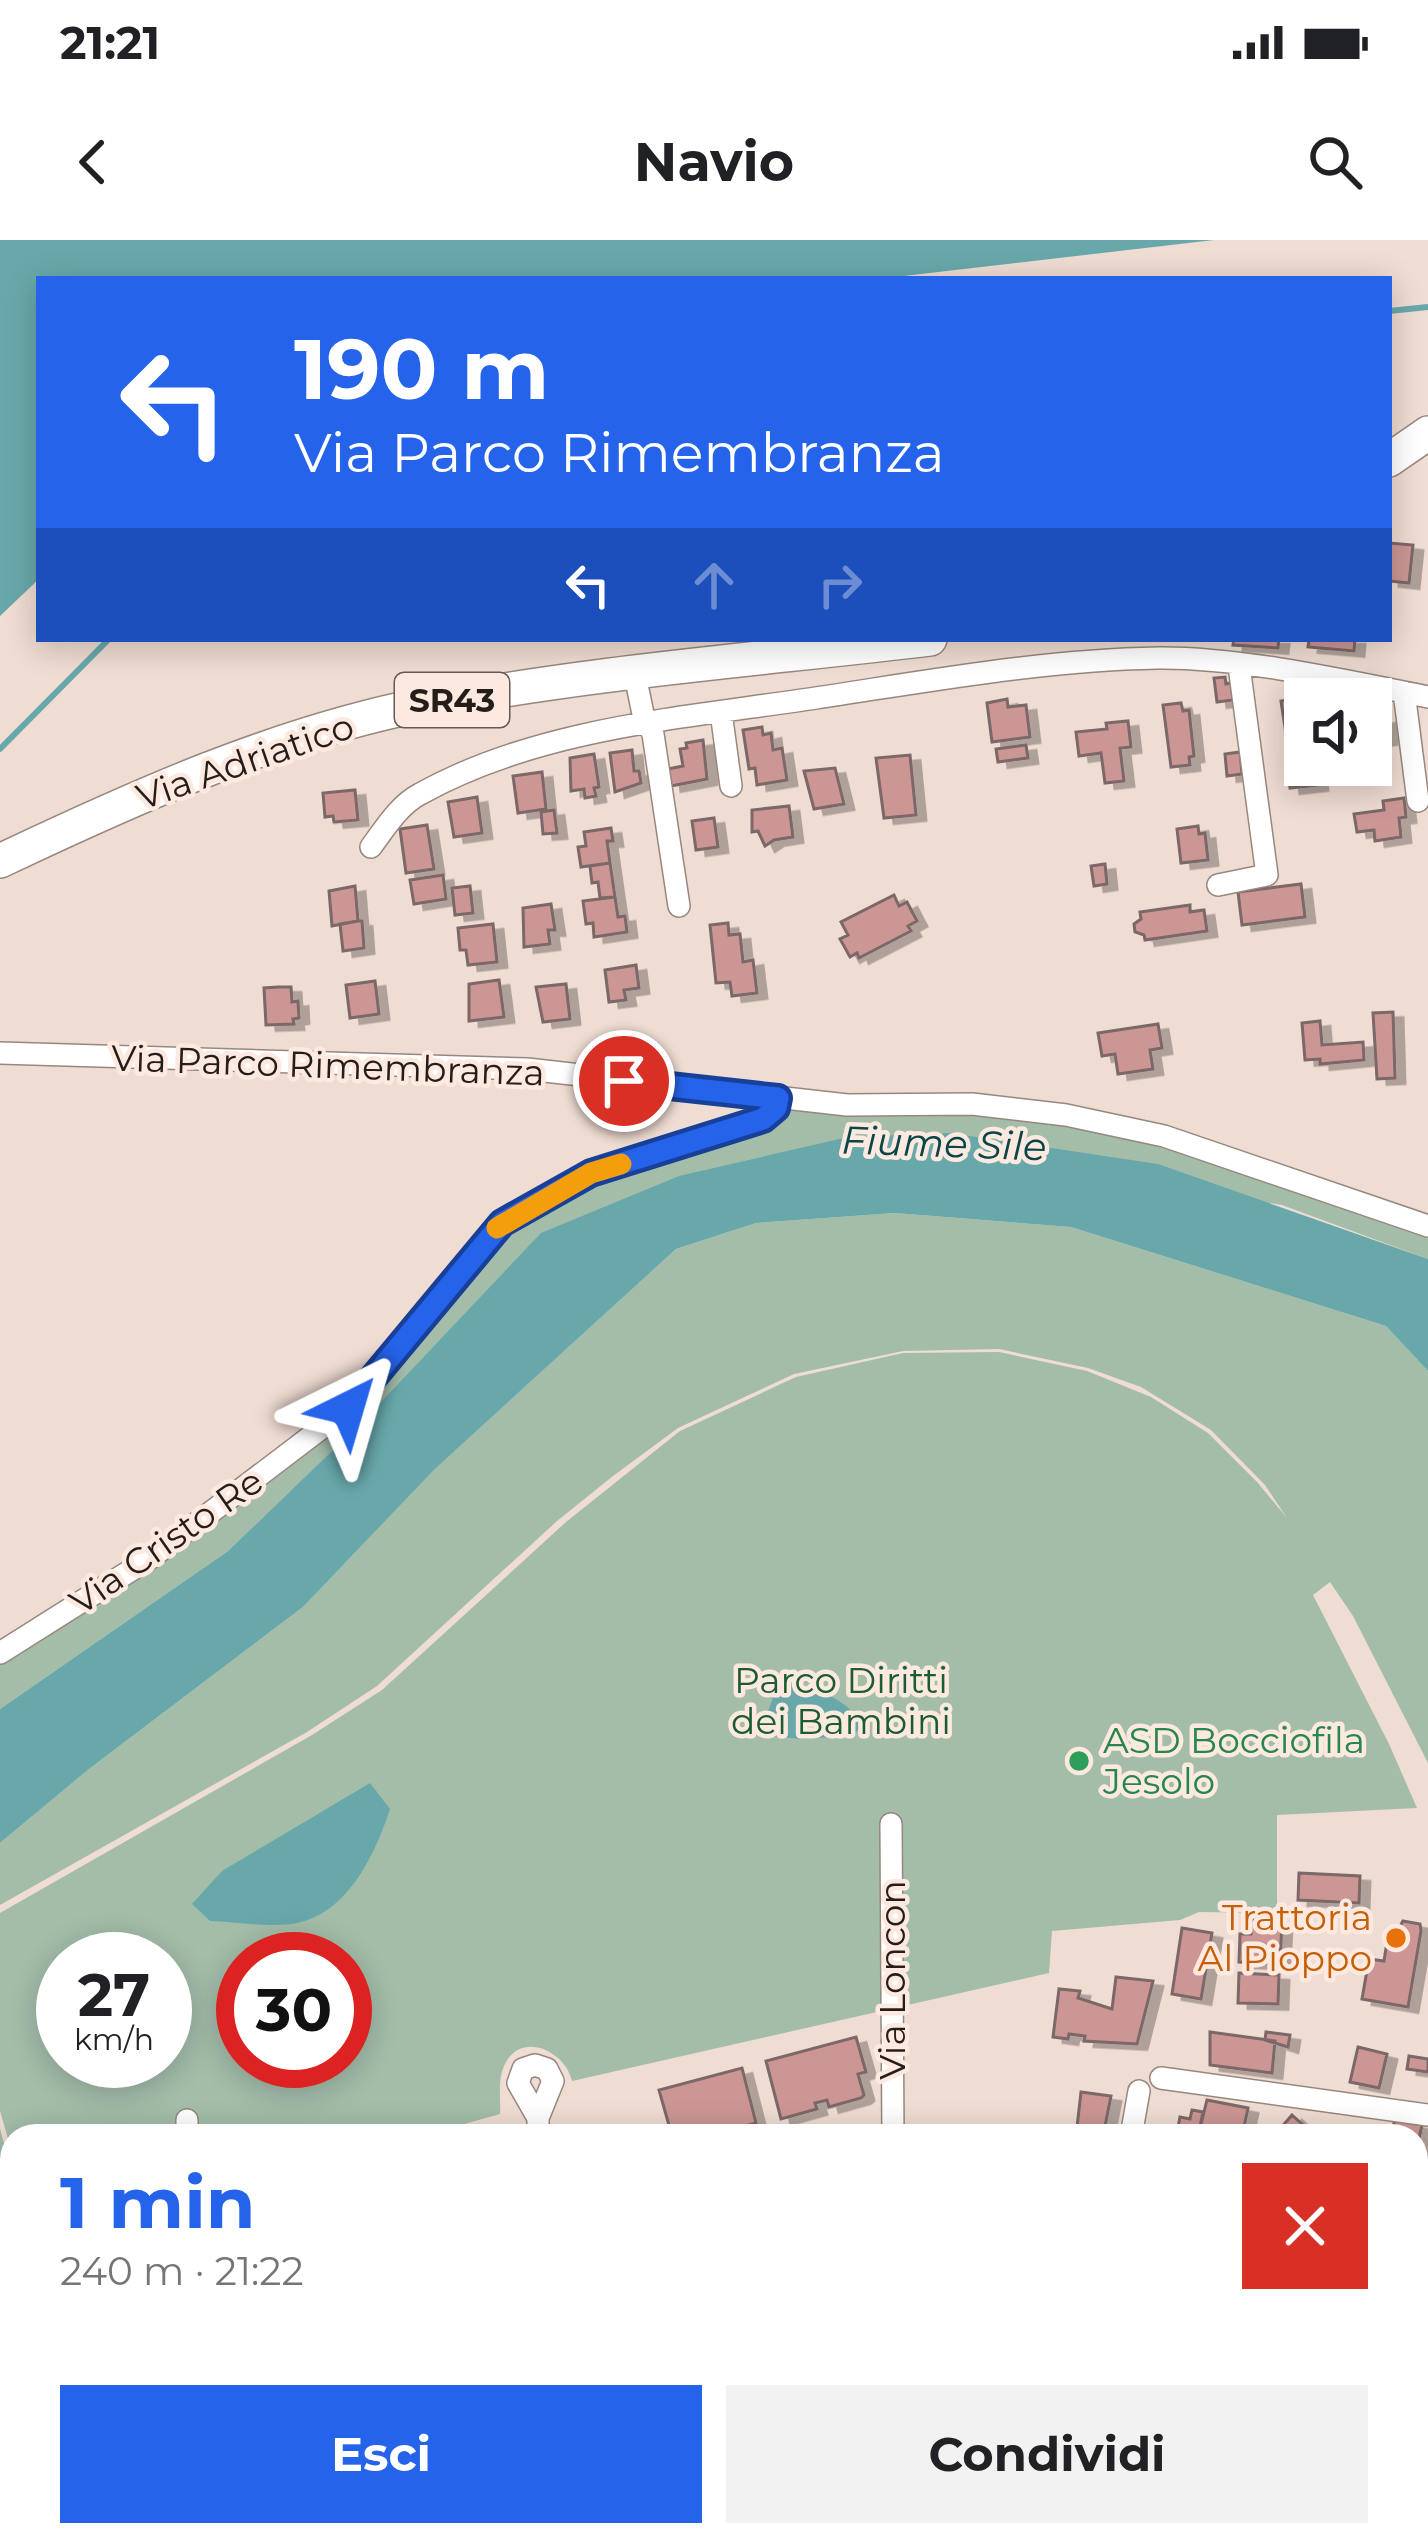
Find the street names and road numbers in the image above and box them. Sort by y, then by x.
road number: SR43 [395,673,509,727]
street label: Via Adriatico [131,703,359,819]
street label: Via Parco Rimembranza [110,1035,546,1095]
street label: Via Cristo Re [61,1458,271,1624]
street label: Via Loncon [870,1880,914,2080]

